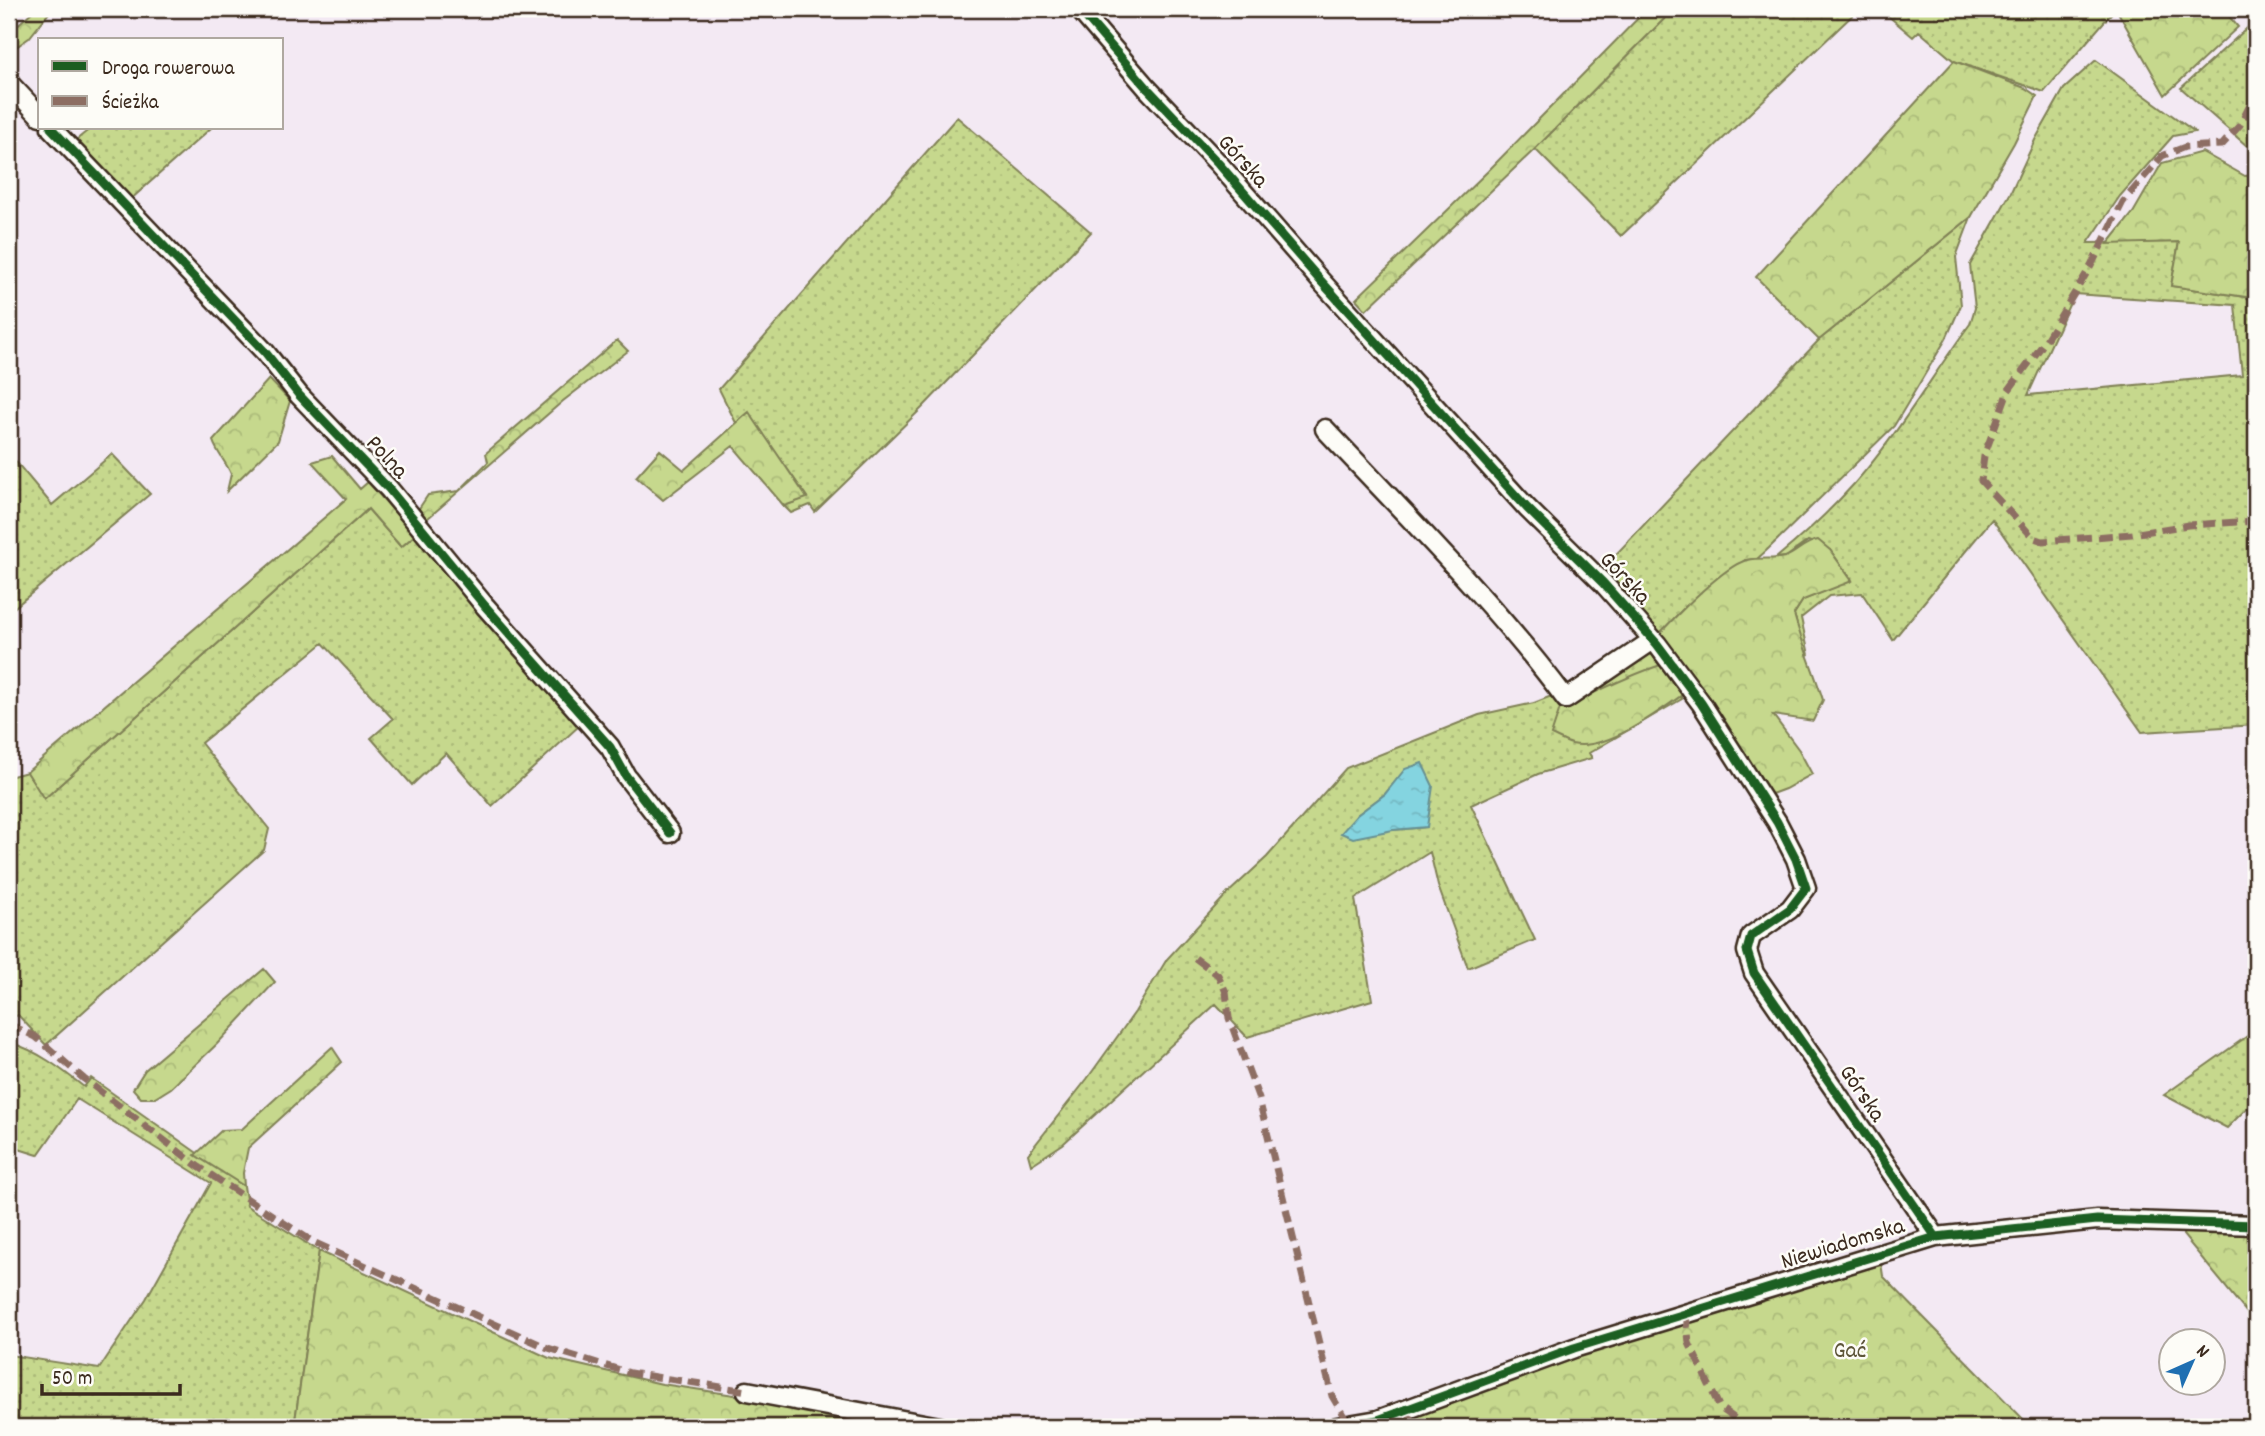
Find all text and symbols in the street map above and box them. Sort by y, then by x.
legend [38,38,284,130]
text: Droga rowerowa [102,55,235,85]
text: Ścieżka [102,89,160,119]
street label: Górska [1208,127,1276,197]
street label: Polna [357,428,416,488]
street label: Górska [1590,544,1658,614]
street label: Górska [1829,1058,1893,1130]
street label: Niewiadomska [1777,1210,1910,1280]
north arrow [2156,1328,2226,1398]
park label: Gać [1833,1335,1867,1369]
text: N [2189,1340,2214,1365]
scale bar [42,1352,180,1396]
text: 50 m [52,1365,92,1395]

